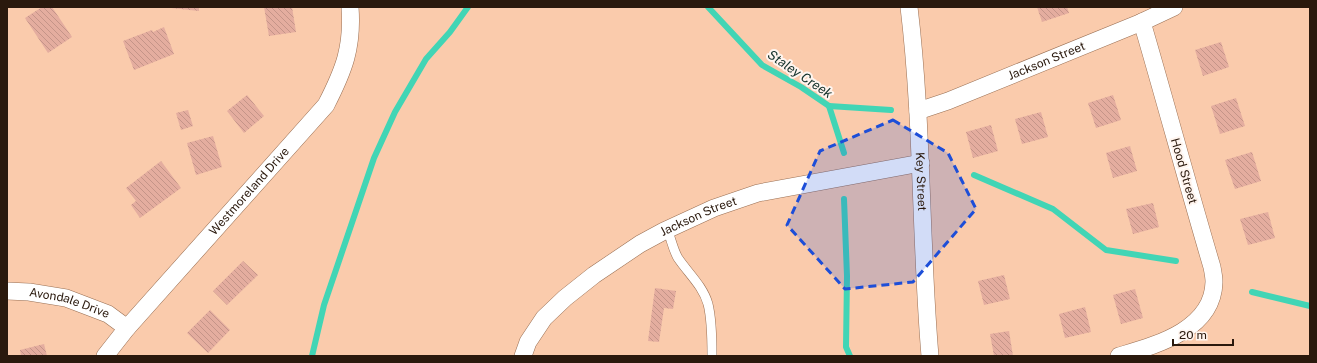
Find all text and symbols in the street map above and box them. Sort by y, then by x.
street label: Jackson Street [1006,39,1088,83]
water label: Staley Creek [765,47,835,101]
street label: Hood Street [1168,136,1200,206]
street label: Westmoreland Drive [206,144,292,238]
street label: Key Street [913,152,929,212]
street label: Jackson Street [658,194,739,239]
street label: Avondale Drive [28,285,112,321]
scale bar [1173,321,1233,347]
text: 20 m [1179,328,1207,342]

